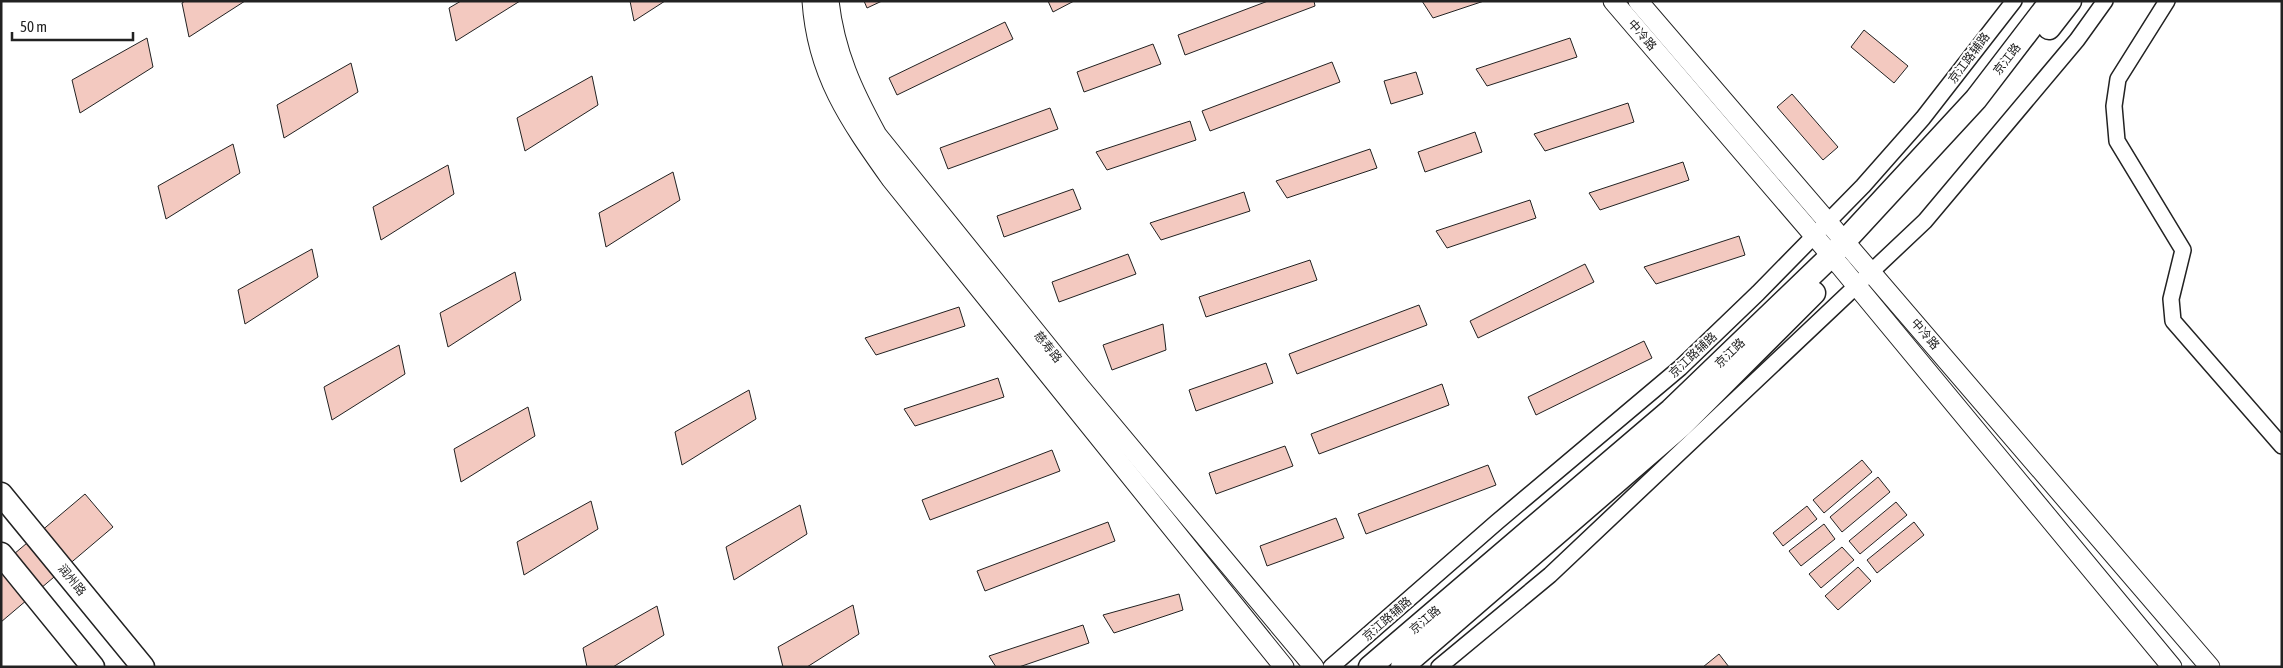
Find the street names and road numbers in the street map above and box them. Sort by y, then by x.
street label: 中冷路 [1625,17,1659,53]
street label: 京江路辅路 [1945,30,1993,86]
street label: 京江路 [1990,41,2024,77]
street label: 中冷路 [1908,316,1942,352]
street label: 慈寿路 [1031,329,1065,365]
street label: 京江路辅路 [1666,329,1720,381]
street label: 京江路 [1712,335,1748,371]
street label: 润州路 [55,562,89,598]
street label: 京江路辅路 [1360,594,1414,644]
street label: 京江路 [1407,603,1443,637]

